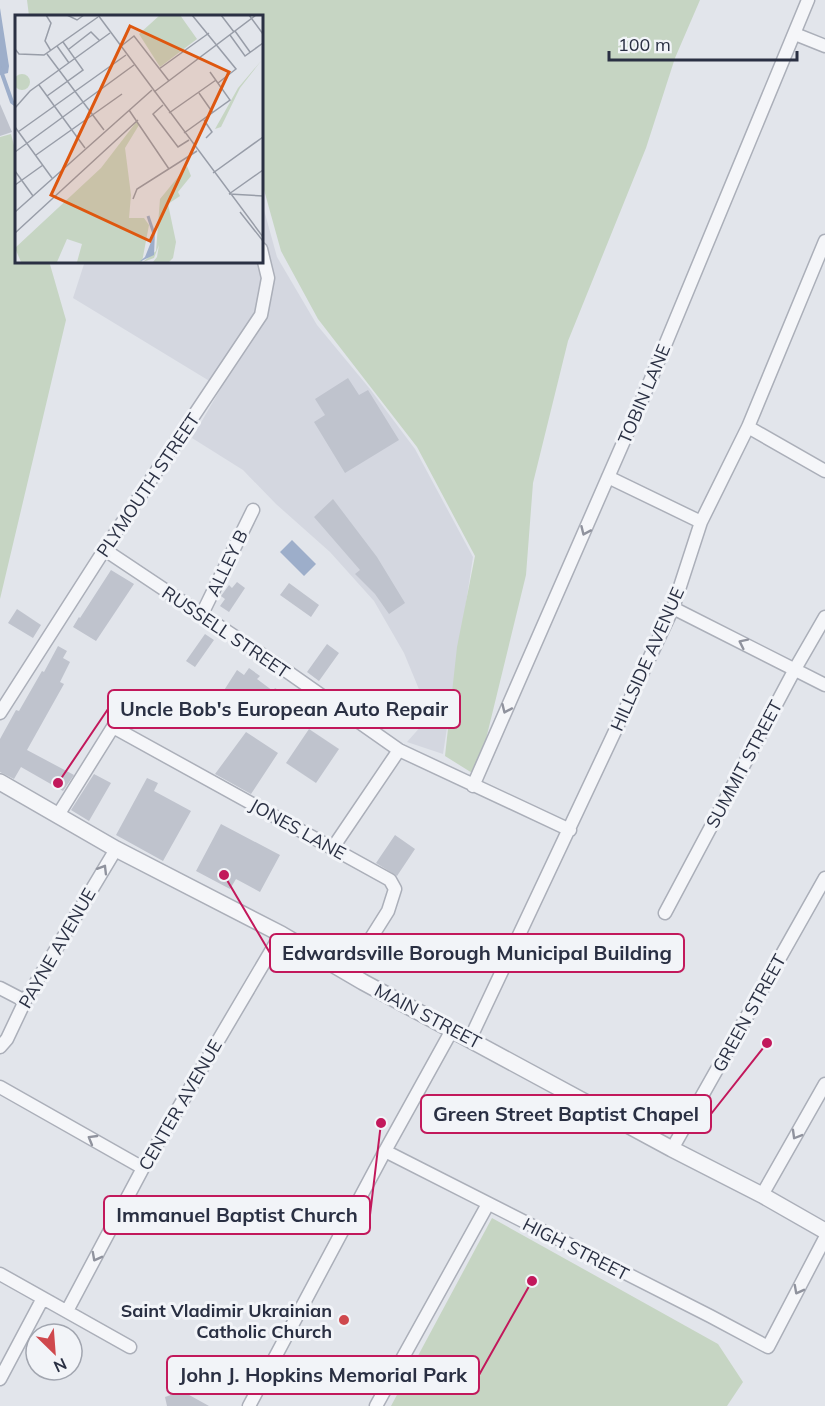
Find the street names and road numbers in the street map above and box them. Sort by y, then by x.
street label: TOBIN LANE [613,341,675,447]
street label: PLYMOUTH STREET [91,409,205,561]
street label: ALLEY B [201,526,253,600]
street label: RUSSELL STREET [158,581,294,683]
street label: HILLSIDE AVENUE [605,584,689,734]
street label: SUMMIT STREET [701,696,787,832]
street label: JONES LANE [246,793,350,865]
street label: PAYNE AVENUE [13,884,101,1012]
street label: GREEN STREET [707,950,791,1076]
street label: MAIN STREET [371,978,485,1054]
street label: CENTER AVENUE [133,1035,227,1175]
street label: HIGH STREET [519,1212,633,1286]

